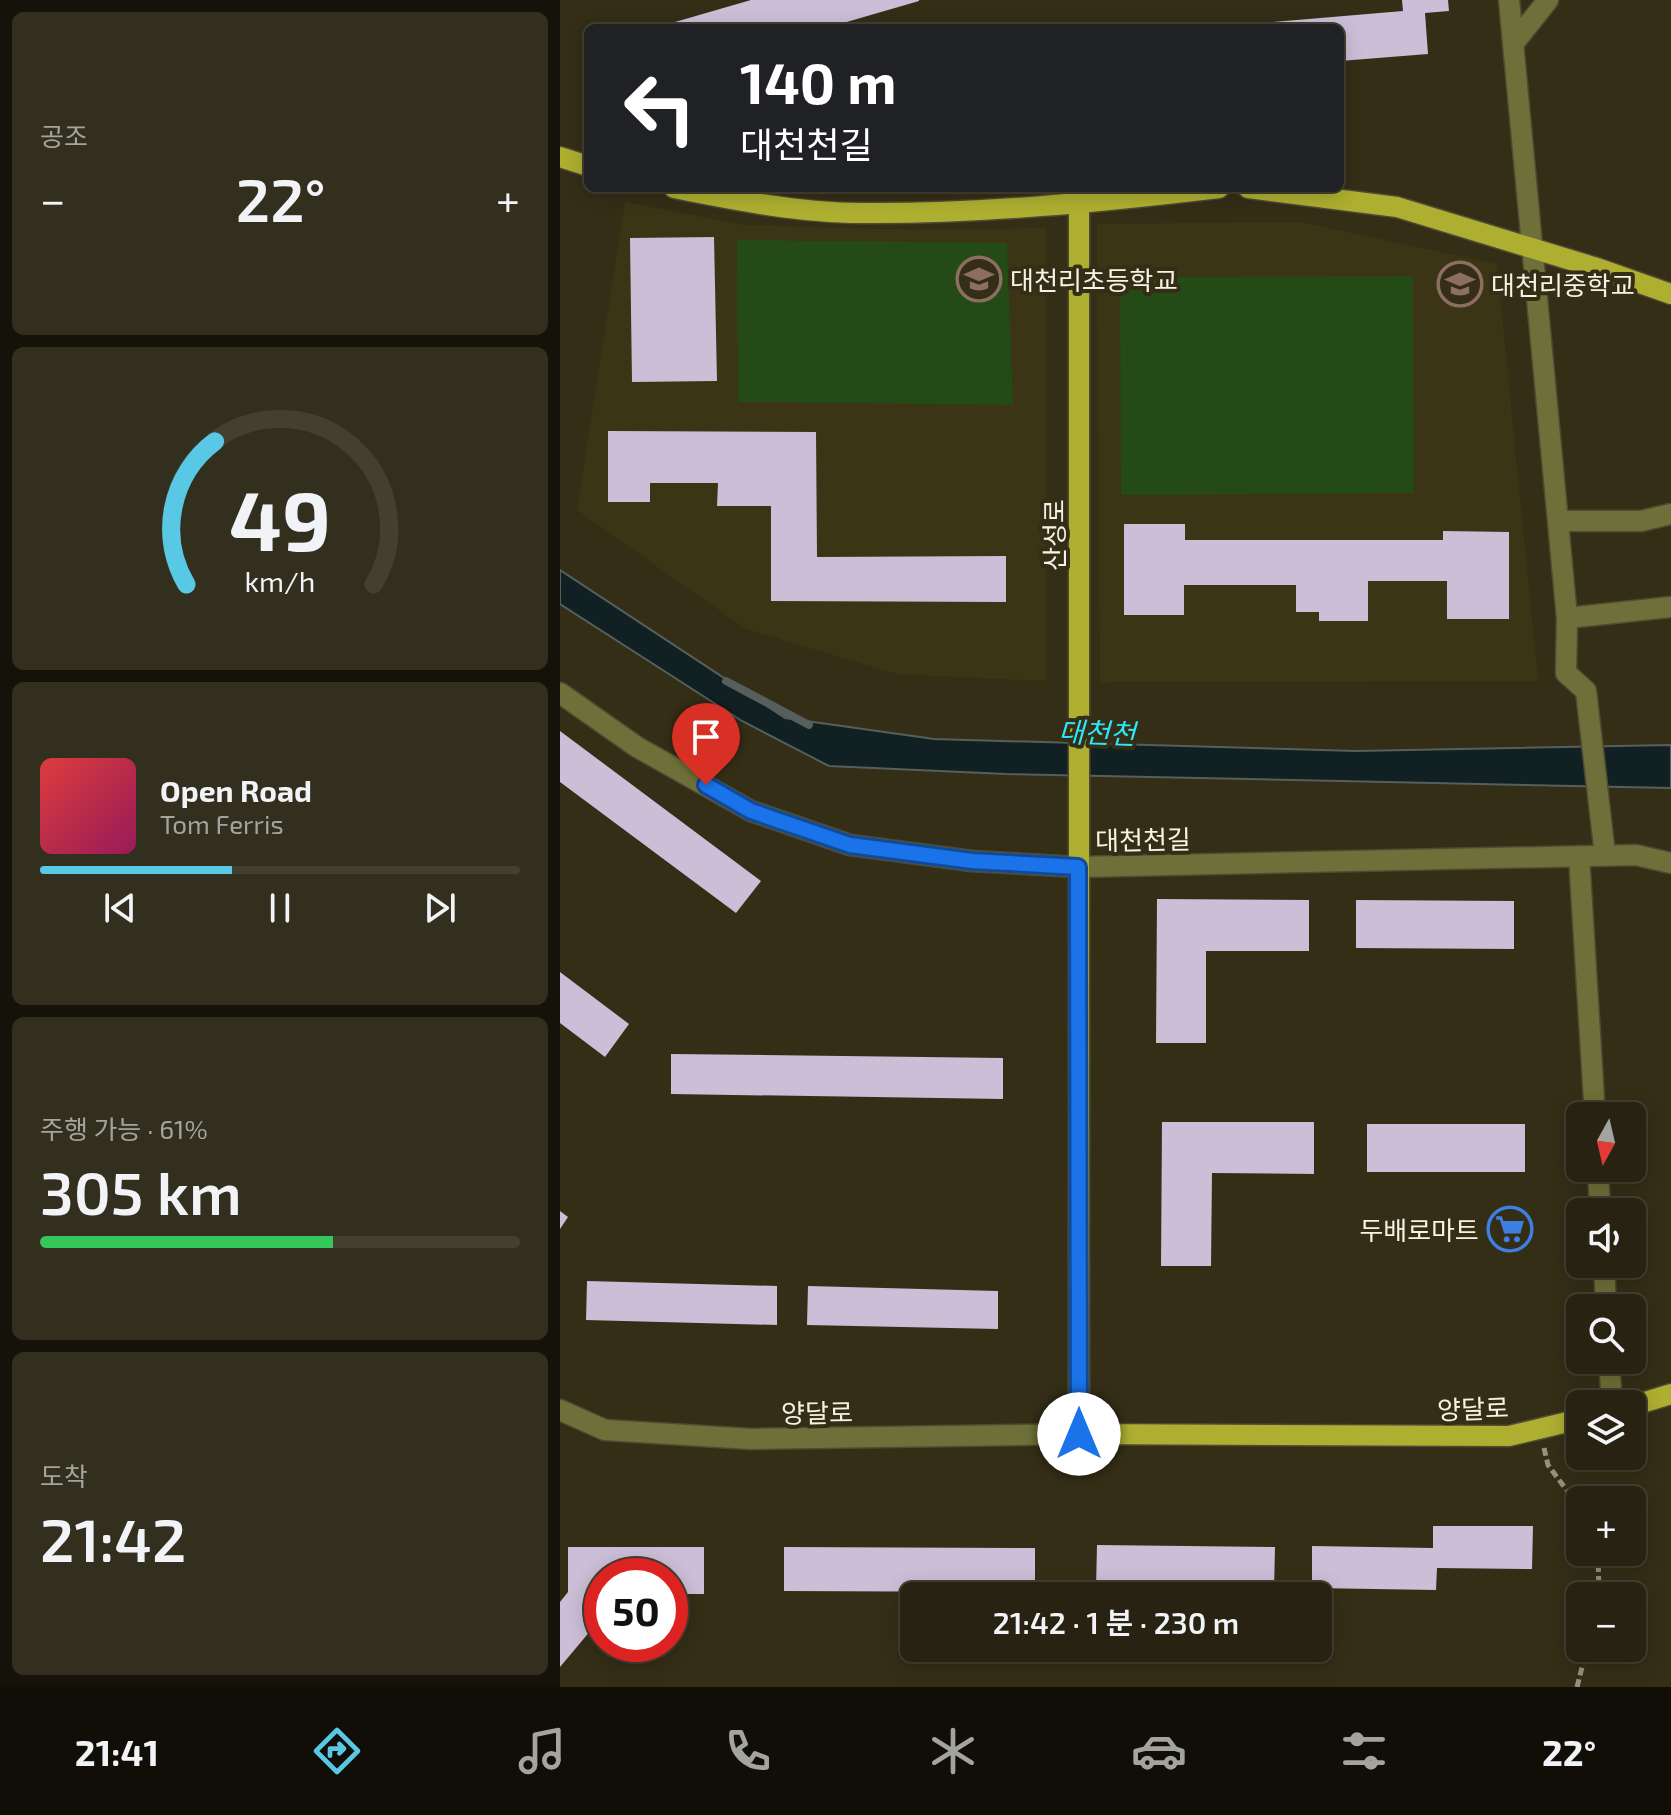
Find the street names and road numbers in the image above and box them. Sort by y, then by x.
street label: 산성로 [1038,499,1069,571]
street label: 대천천길 [1095,823,1191,855]
street label: 양달로 [1437,1391,1509,1425]
street label: 양달로 [781,1396,853,1428]

